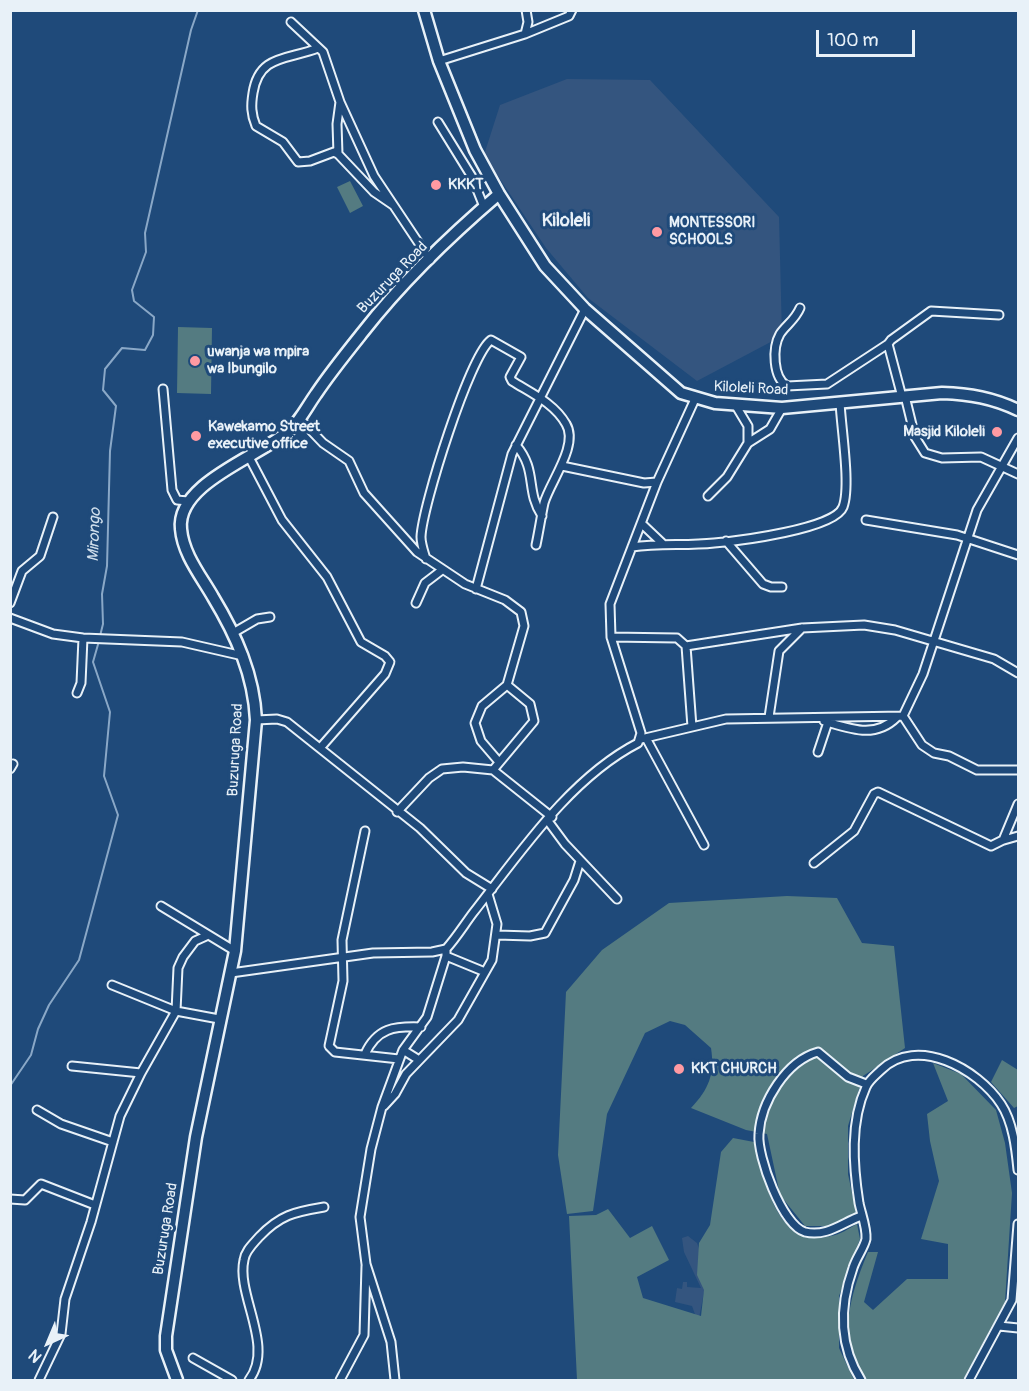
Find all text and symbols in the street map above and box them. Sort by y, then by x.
scale bar [819,18,918,56]
text: 100 m [827,29,879,52]
place label: KKKT [448,176,483,194]
marker: KKKT [429,178,443,192]
district label: Kiloleli [542,210,590,232]
place label: MONTESSORI SCHOOLS [669,214,756,249]
marker: MONTESSORI SCHOOLS [650,225,664,239]
street label: Buzuruga Road [354,238,432,318]
place label: uwanja wa mpira wa Ibungilo [207,343,309,378]
marker: uwanja wa mpira wa Ibungilo [188,354,202,368]
street label: Kiloleli Road [713,378,789,400]
place label: Kawekamo Street executive office [208,418,320,453]
place label: Masjid Kiloleli [903,423,985,441]
marker: Masjid Kiloleli [990,425,1004,439]
marker: Kawekamo Street executive office [189,429,203,443]
water label: Mirongo [84,508,106,562]
street label: Buzuruga Road [225,703,247,797]
place label: KKT CHURCH [691,1060,777,1078]
marker: KKT CHURCH [672,1062,686,1076]
street label: Buzuruga Road [150,1182,182,1276]
north arrow [18,1313,78,1373]
text: N [25,1345,46,1367]

